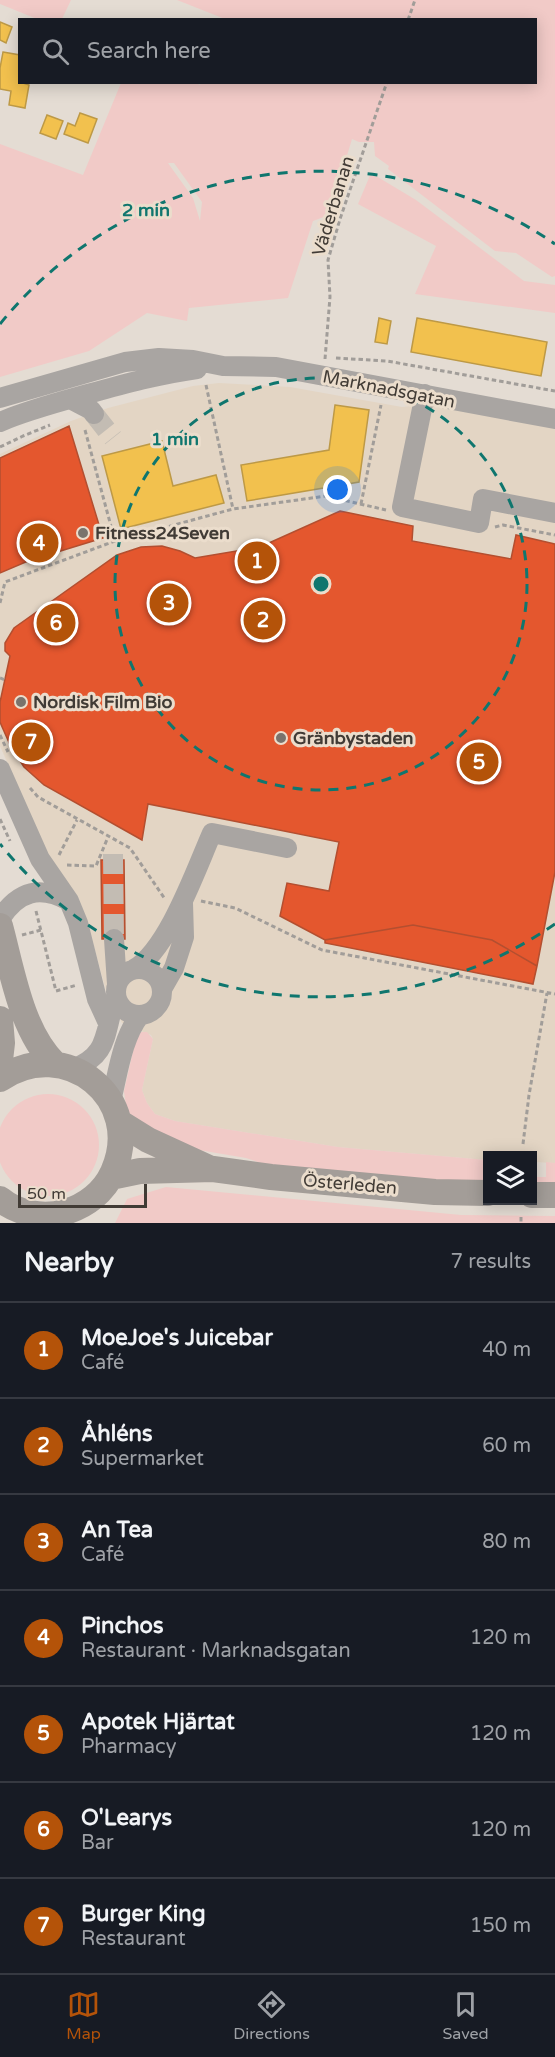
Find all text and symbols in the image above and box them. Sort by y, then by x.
search box [18,18,537,84]
icon: search [39,35,72,68]
text: Search here [87,38,211,64]
street label: Väderbanan [307,153,359,259]
text: 2 min [122,199,170,221]
street label: Marknadsgatan [321,365,457,413]
text: 1 min [151,428,199,450]
your location [323,475,352,504]
pin: 4 [20,520,58,566]
place label: Fitness24Seven [95,522,230,544]
marker: Fitness24Seven [76,526,90,540]
pin: 1 [238,538,276,584]
centre of rings [311,574,331,594]
pin: 3 [150,580,188,626]
pin: 2 [244,598,282,642]
pin: 6 [36,600,76,646]
place label: Nordisk Film Bio [33,691,172,713]
marker: Nordisk Film Bio [14,695,28,709]
pin: 7 [12,720,51,764]
place label: Gränbystaden [293,727,414,749]
marker: Gränbystaden [274,731,288,745]
pin: 5 [460,740,498,784]
map controls [483,1151,537,1205]
button: layers [483,1151,537,1205]
street label: Österleden [302,1169,398,1199]
scale bar [18,1181,147,1208]
text: 50 m [27,1184,66,1204]
text: Nearby [24,1247,114,1278]
text: 7 results [451,1250,531,1274]
text: MoeJoe's Juicebar [81,1325,273,1351]
text: 1 [37,1338,50,1362]
text: 40 m [482,1338,531,1362]
text: Café [81,1351,124,1375]
text: Åhléns [81,1421,153,1447]
text: 2 [37,1434,50,1458]
text: 60 m [482,1434,531,1458]
text: Supermarket [81,1447,204,1471]
text: An Tea [81,1517,153,1543]
text: 3 [37,1530,50,1554]
text: 80 m [482,1530,531,1554]
text: Café [81,1543,124,1567]
text: Pinchos [81,1613,164,1639]
text: 4 [37,1626,50,1650]
text: 120 m [470,1626,531,1650]
text: Restaurant · Marknadsgatan [81,1639,351,1663]
text: Apotek Hjärtat [81,1709,235,1735]
text: 5 [37,1722,50,1746]
text: 120 m [470,1722,531,1746]
text: Pharmacy [81,1735,176,1759]
text: O'Learys [81,1805,172,1831]
text: 6 [37,1818,50,1842]
text: 120 m [470,1818,531,1842]
text: Bar [81,1831,114,1855]
text: Burger King [81,1901,206,1927]
text: 7 [37,1914,50,1938]
text: 150 m [470,1914,531,1938]
text: Restaurant [81,1927,186,1951]
tab: Map [66,1988,101,2044]
tab: Directions [233,1988,310,2044]
tab: Saved [442,1988,489,2044]

